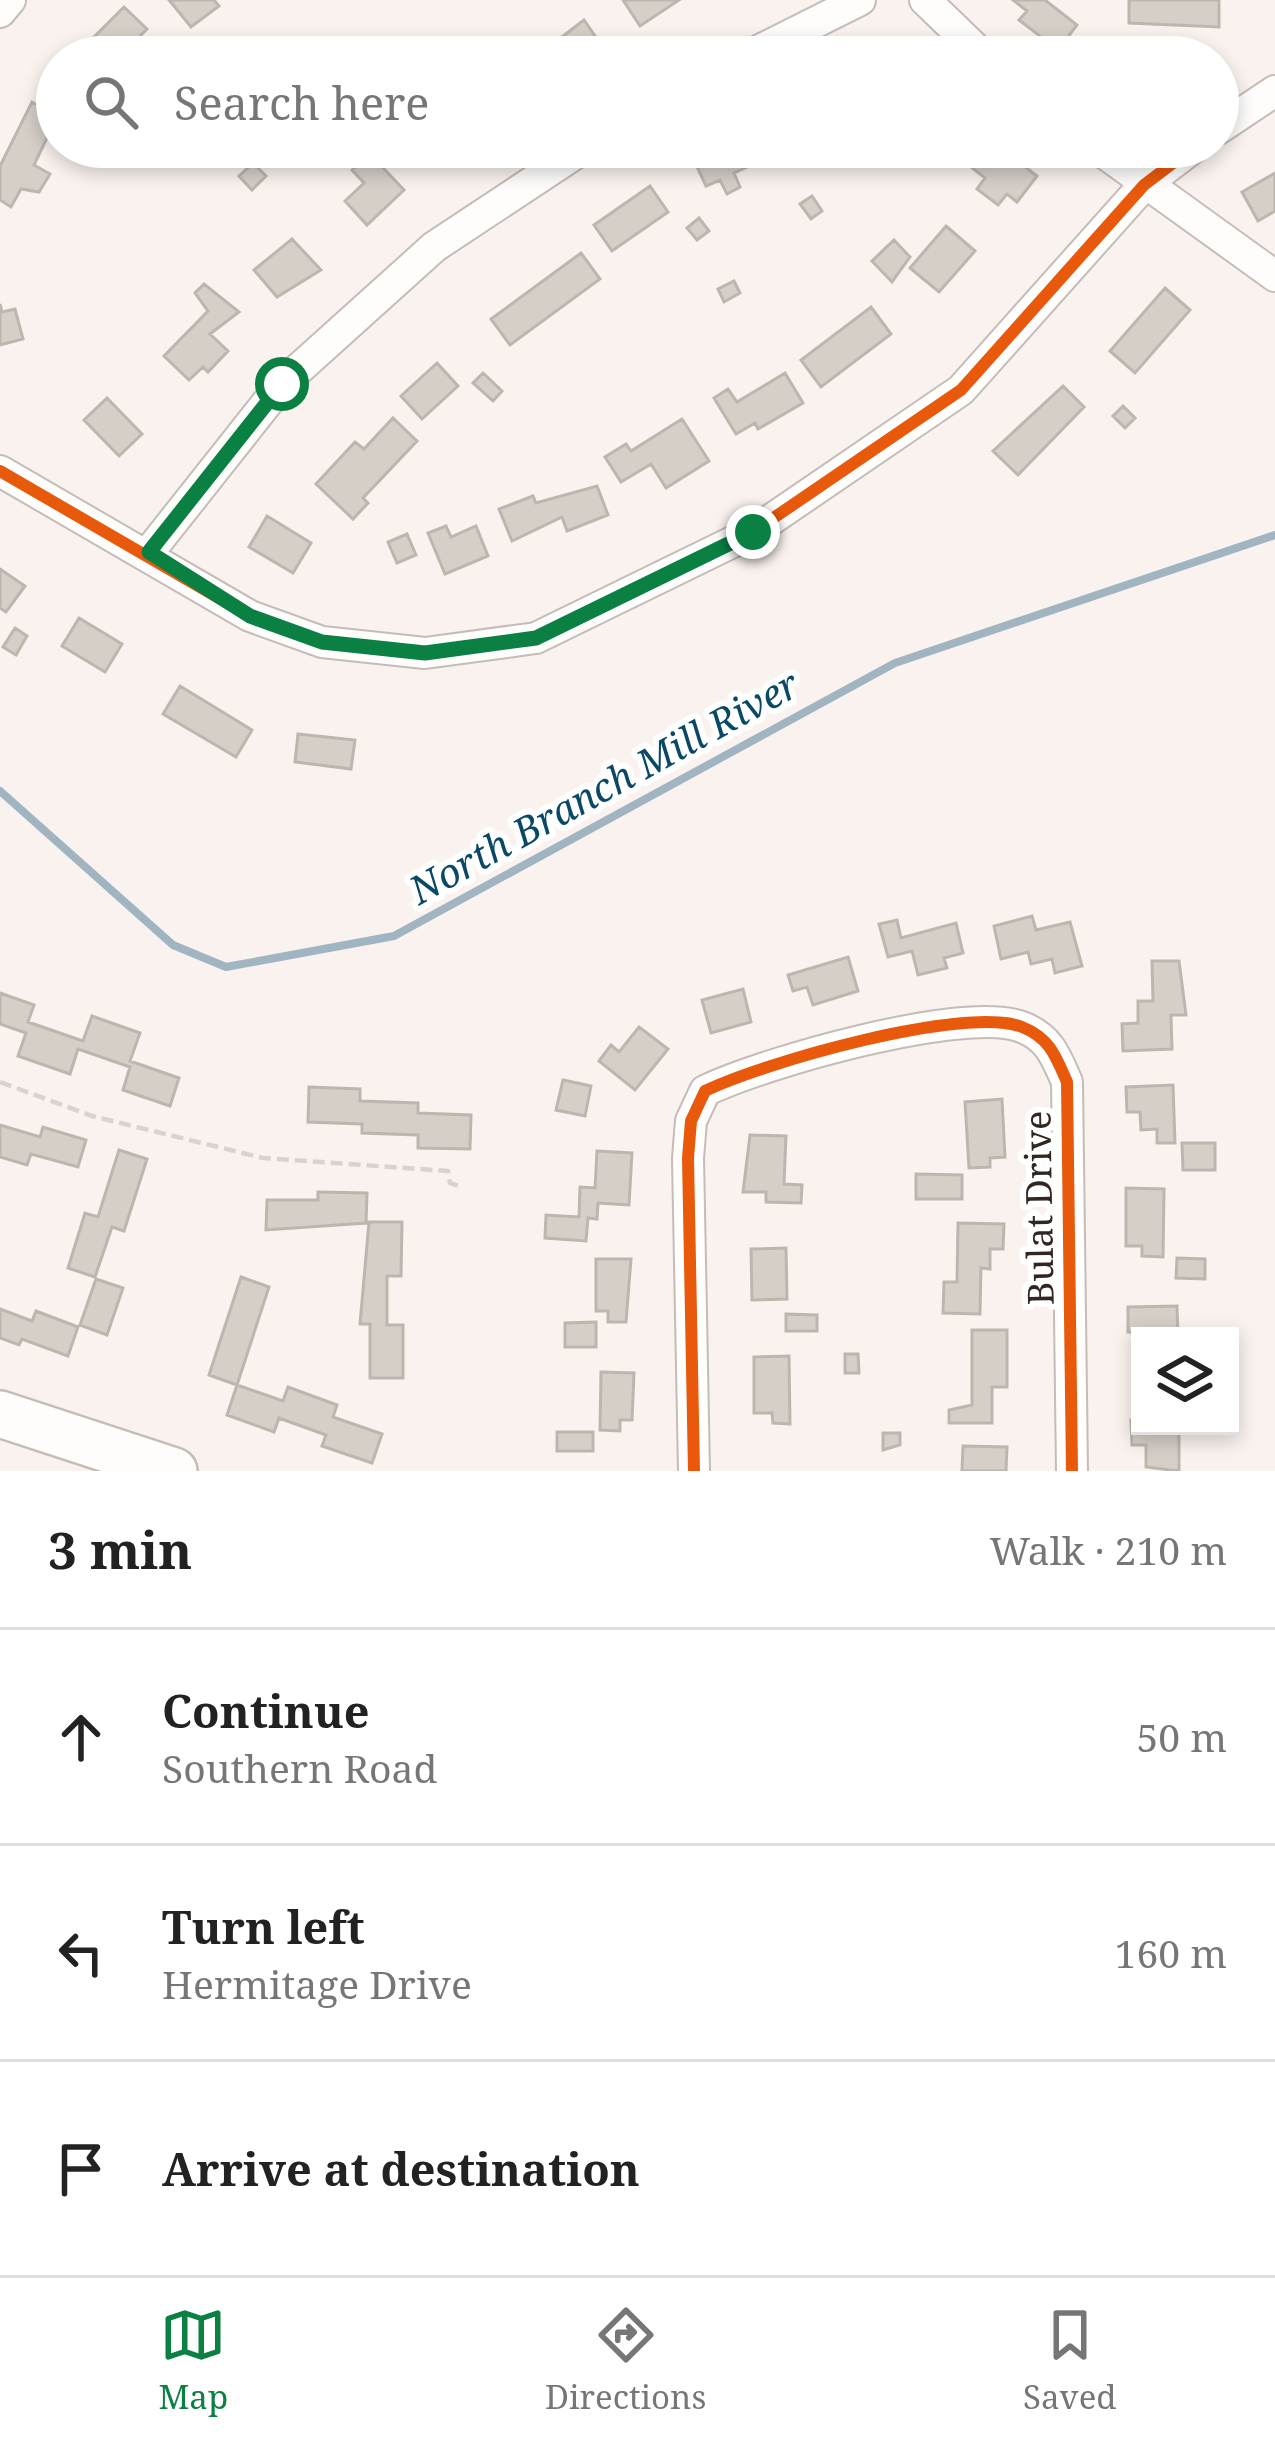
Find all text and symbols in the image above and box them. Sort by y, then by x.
search box [36,36,1239,168]
icon: search [78,69,144,135]
text: Search here [174,72,429,133]
route start [255,357,309,411]
route end [726,505,780,559]
water label: North Branch Mill River [398,656,808,916]
street label: Bulat Drive [1012,1110,1065,1306]
map controls [1131,1327,1239,1435]
button: layers [1131,1327,1239,1435]
text: 3 min [48,1514,192,1584]
text: Walk · 210 m [990,1523,1227,1576]
text: Continue [162,1680,370,1741]
icon: ahead [48,1704,114,1770]
text: 50 m [1136,1710,1227,1763]
text: Southern Road [162,1741,438,1794]
text: Turn left [162,1896,365,1957]
icon: left [48,1920,114,1986]
text: 160 m [1115,1926,1227,1979]
text: Hermitage Drive [162,1957,472,2010]
icon: arrive [48,2136,114,2202]
text: Arrive at destination [162,2138,640,2199]
tab: Map [158,2302,228,2419]
tab: Directions [545,2302,706,2419]
tab: Saved [1023,2302,1117,2419]

